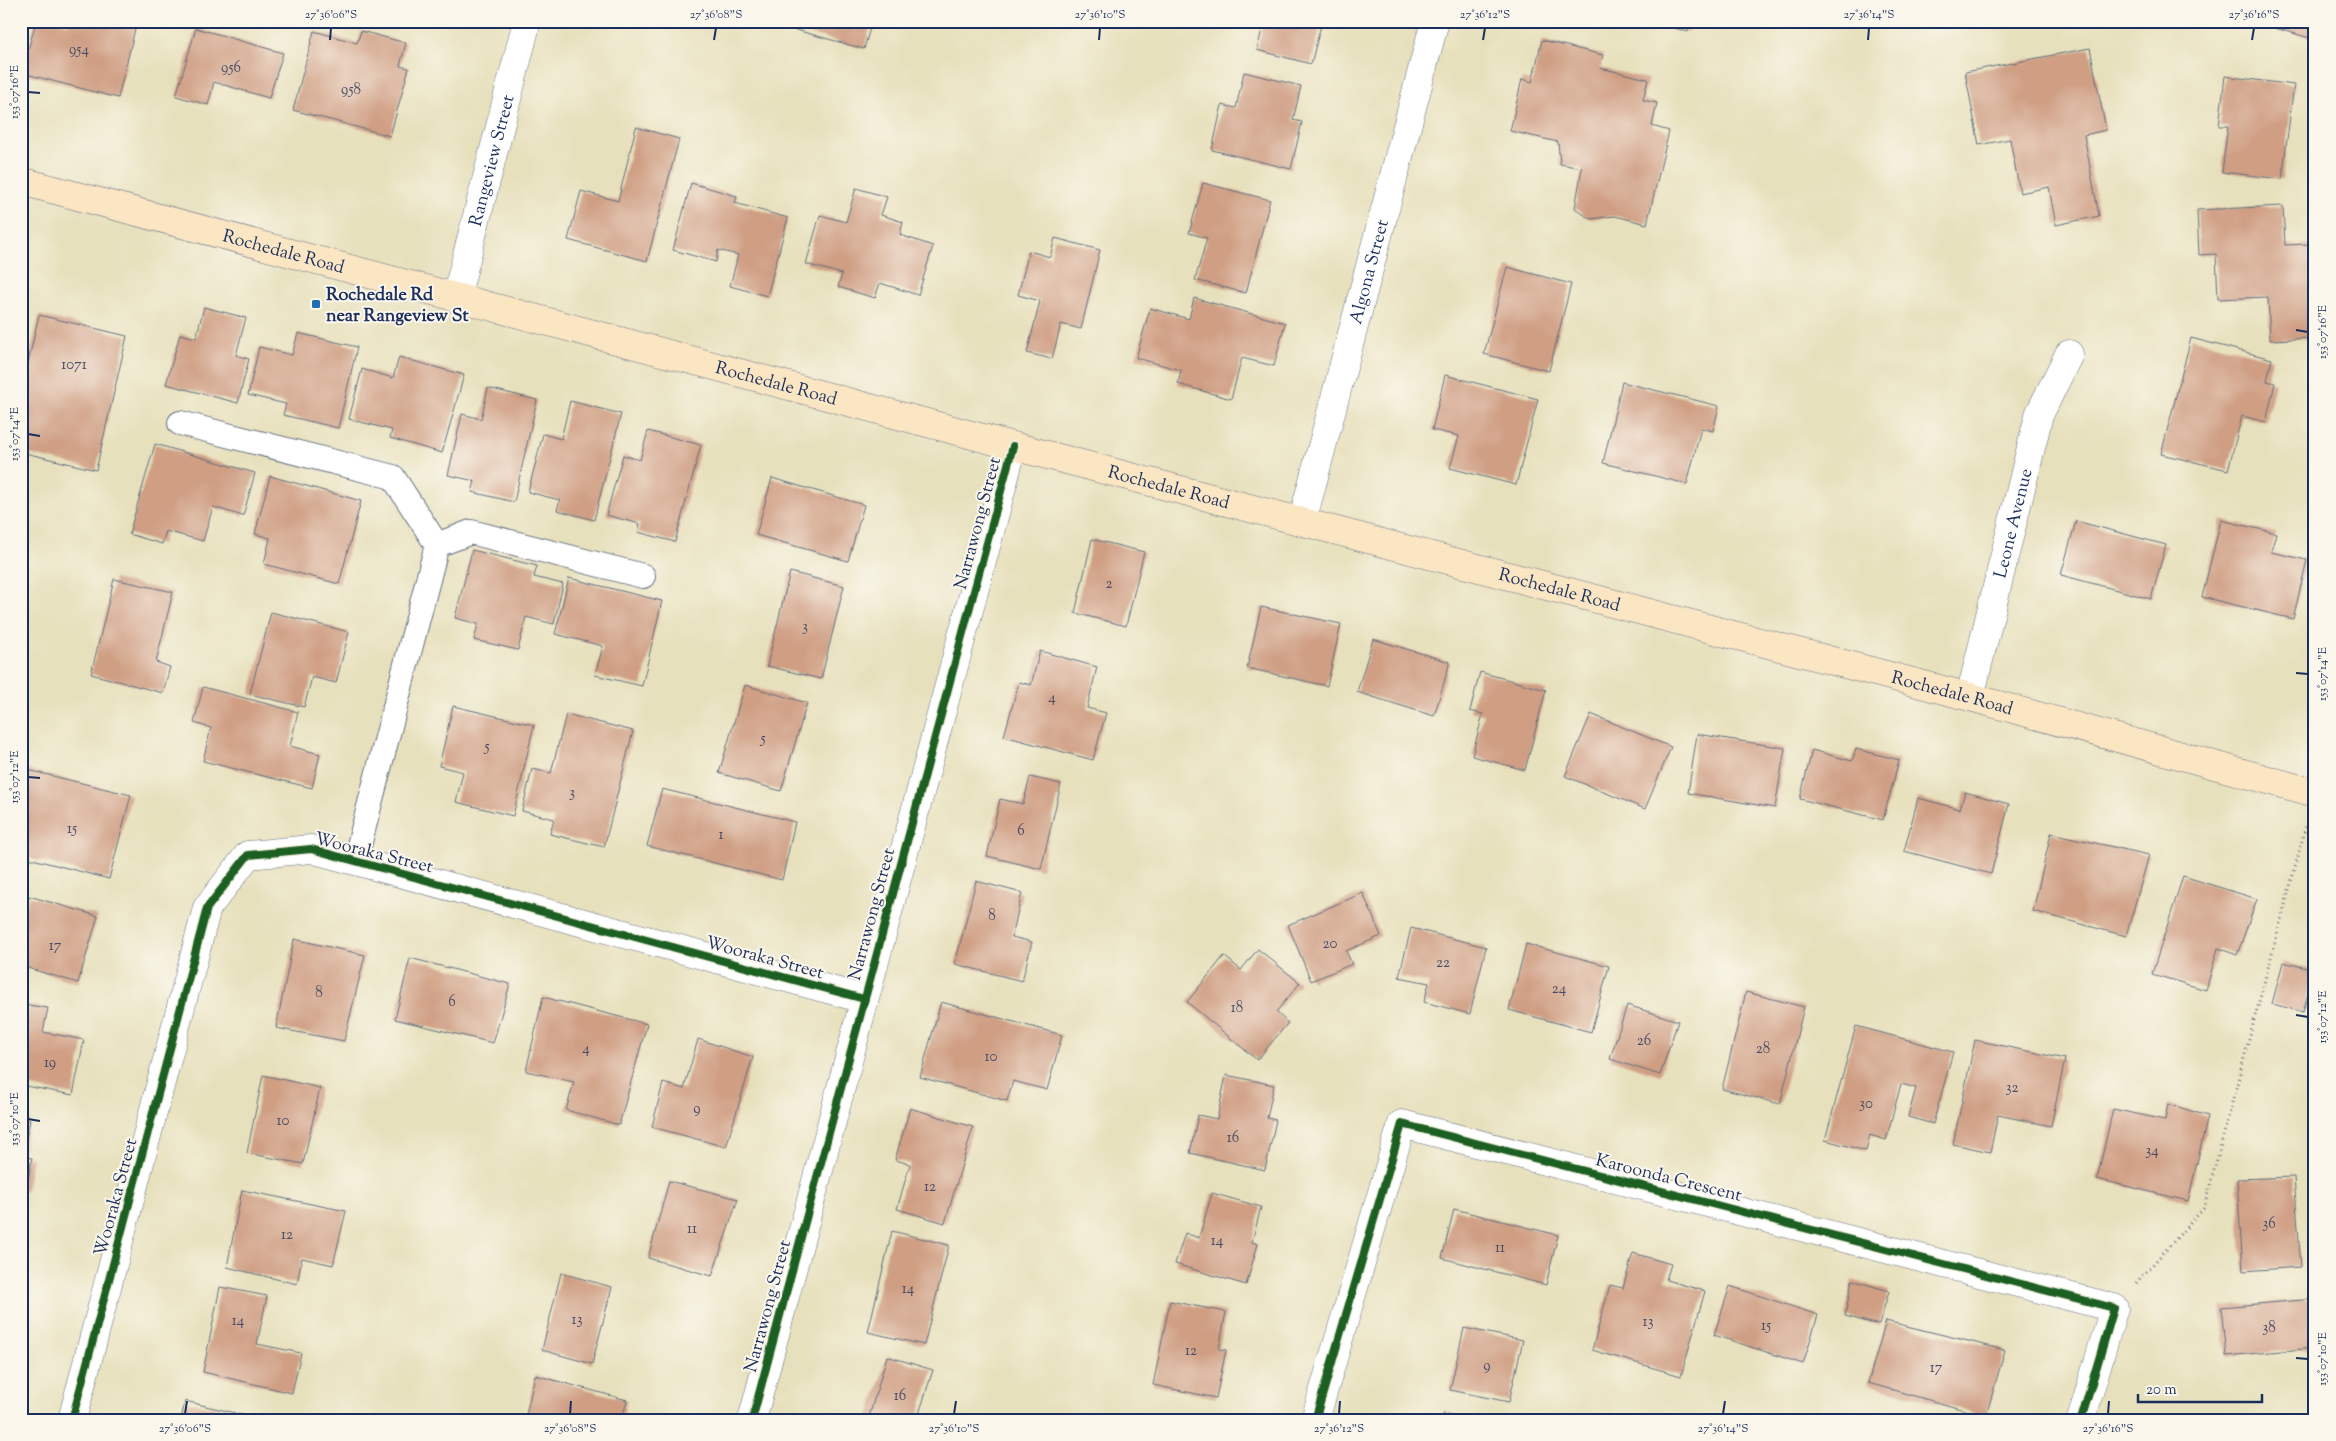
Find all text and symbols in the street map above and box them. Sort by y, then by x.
text: 27°36'06"S [305,6,357,24]
text: 27°36'08"S [690,6,742,24]
text: 27°36'10"S [1075,6,1125,24]
text: 27°36'12"S [1460,6,1510,24]
text: 27°36'14"S [1844,6,1894,24]
text: 27°36'16"S [2229,6,2279,24]
house number: 954 [69,40,89,61]
house number: 956 [221,58,241,79]
text: 153°07'16"E [6,64,24,119]
house number: 958 [341,80,361,101]
street label: Rangeview Street [464,92,523,230]
street label: Algona Street [1344,217,1397,327]
street label: Rochedale Road [219,224,347,282]
place label: Rochedale Rd near Rangeview St [326,283,470,330]
marker: Rochedale Rd near Rangeview St [310,298,322,310]
text: 153°07'16"E [2314,304,2332,359]
house number: 1071 [61,355,87,376]
street label: Rochedale Road [712,356,840,413]
text: 153°07'14"E [6,406,24,461]
street label: Narrawong Street [949,454,1009,593]
street label: Rochedale Road [1105,460,1232,517]
street label: Leone Avenue [1989,466,2040,581]
street label: Rochedale Road [1495,563,1623,620]
house number: 2 [1105,574,1113,595]
house number: 3 [802,617,808,638]
text: 153°07'14"E [2314,646,2332,701]
street label: Rochedale Road [1888,666,2016,723]
house number: 4 [1048,688,1056,709]
house number: 5 [759,729,766,750]
house number: 5 [483,737,490,758]
text: 153°07'12"E [6,750,24,804]
house number: 3 [569,783,575,804]
house number: 15 [67,819,77,840]
house number: 6 [1017,821,1025,842]
house number: 1 [718,825,724,846]
street label: Wooraka Street [311,827,436,881]
street label: Narrawong Street [843,845,903,984]
house number: 8 [988,906,996,927]
street label: Wooraka Street [702,931,826,987]
house number: 20 [1323,934,1338,955]
house number: 17 [49,936,62,957]
house number: 22 [1436,953,1450,974]
house number: 24 [1552,979,1567,1000]
house number: 8 [315,983,323,1004]
text: 153°07'12"E [2314,990,2332,1044]
house number: 6 [448,992,456,1013]
house number: 18 [1231,998,1243,1019]
house number: 26 [1637,1031,1651,1052]
house number: 4 [582,1039,590,1060]
house number: 28 [1756,1039,1770,1060]
house number: 10 [985,1047,998,1068]
house number: 19 [44,1053,56,1074]
house number: 32 [2005,1078,2019,1099]
text: 153°07'10"E [6,1091,24,1146]
house number: 30 [1859,1094,1873,1115]
house number: 9 [693,1099,701,1120]
house number: 10 [277,1111,290,1132]
house number: 16 [1227,1128,1239,1149]
street label: Wooraka Street [89,1136,145,1260]
house number: 34 [2145,1141,2159,1162]
street label: Karoonda Crescent [1593,1148,1744,1210]
house number: 12 [924,1177,936,1198]
house number: 36 [2262,1214,2276,1235]
house number: 11 [687,1219,697,1240]
house number: 12 [281,1225,293,1246]
house number: 14 [1211,1231,1224,1252]
street label: Narrawong Street [739,1237,799,1376]
house number: 11 [1495,1238,1505,1259]
house number: 14 [902,1279,915,1300]
house number: 13 [571,1310,583,1331]
house number: 14 [232,1311,245,1332]
house number: 13 [1642,1312,1654,1333]
house number: 15 [1761,1316,1771,1337]
house number: 38 [2262,1318,2276,1339]
text: 153°07'10"E [2314,1331,2332,1386]
house number: 12 [1185,1341,1197,1362]
house number: 9 [1483,1356,1491,1377]
house number: 17 [1930,1358,1943,1379]
scale bar [2138,1371,2262,1403]
text: 20 m [2146,1380,2177,1401]
house number: 16 [894,1386,906,1407]
text: 27°36'06"S [159,1420,211,1438]
text: 27°36'08"S [544,1420,596,1438]
text: 27°36'10"S [929,1420,979,1438]
text: 27°36'12"S [1314,1420,1364,1438]
text: 27°36'14"S [1698,1420,1748,1438]
text: 27°36'16"S [2083,1420,2133,1438]

